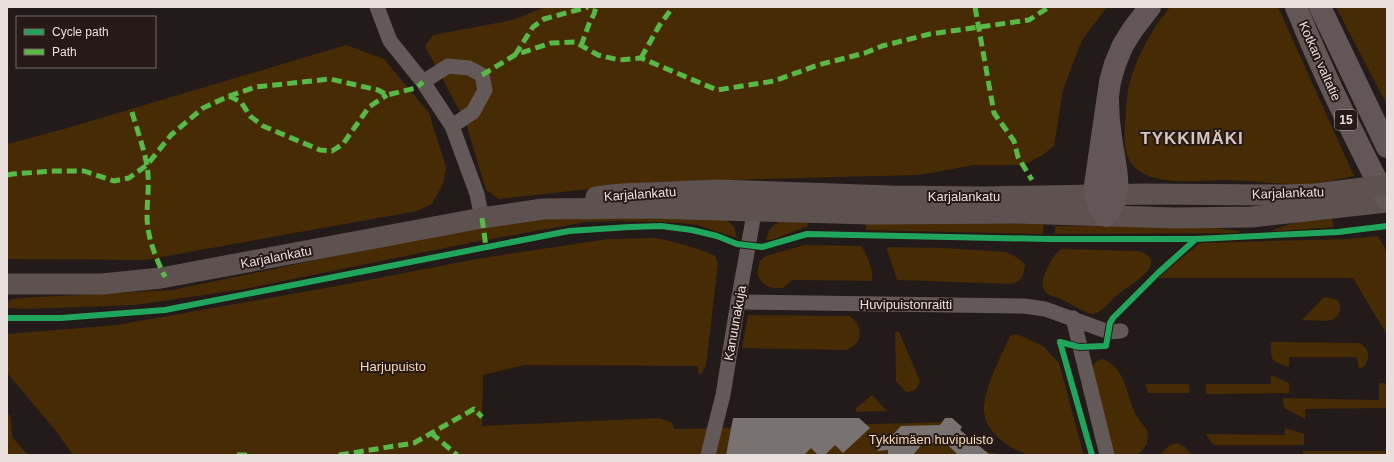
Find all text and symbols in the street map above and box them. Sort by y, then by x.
legend [16,16,156,68]
street label: Kotkan valtatie [1296,19,1344,103]
text: Cycle path [52,25,109,39]
text: Path [52,45,77,59]
road number: 15 [1335,110,1357,130]
district label: TYKKIMÄKI [1140,129,1244,148]
street label: Karjalankatu [603,184,677,204]
street label: Karjalankatu [1252,184,1324,202]
street label: Karjalankatu [928,189,1000,204]
street label: Karjalankatu [239,243,313,271]
street label: Kanuunakuja [721,284,749,362]
street label: Huvipuistonraitti [860,297,952,312]
park label: Harjupuisto [360,359,426,374]
park label: Tykkimäen huvipuisto [869,432,993,447]

